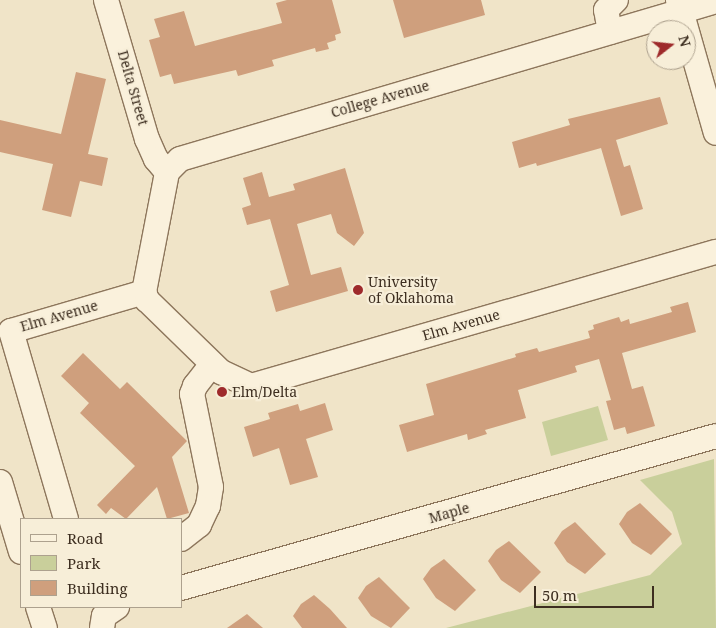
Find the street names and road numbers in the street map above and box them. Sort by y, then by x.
street label: Delta Street [114,48,152,128]
street label: College Avenue [329,77,431,121]
street label: Elm Avenue [18,297,100,335]
street label: Elm Avenue [420,306,502,344]
street label: Maple [427,499,471,527]

